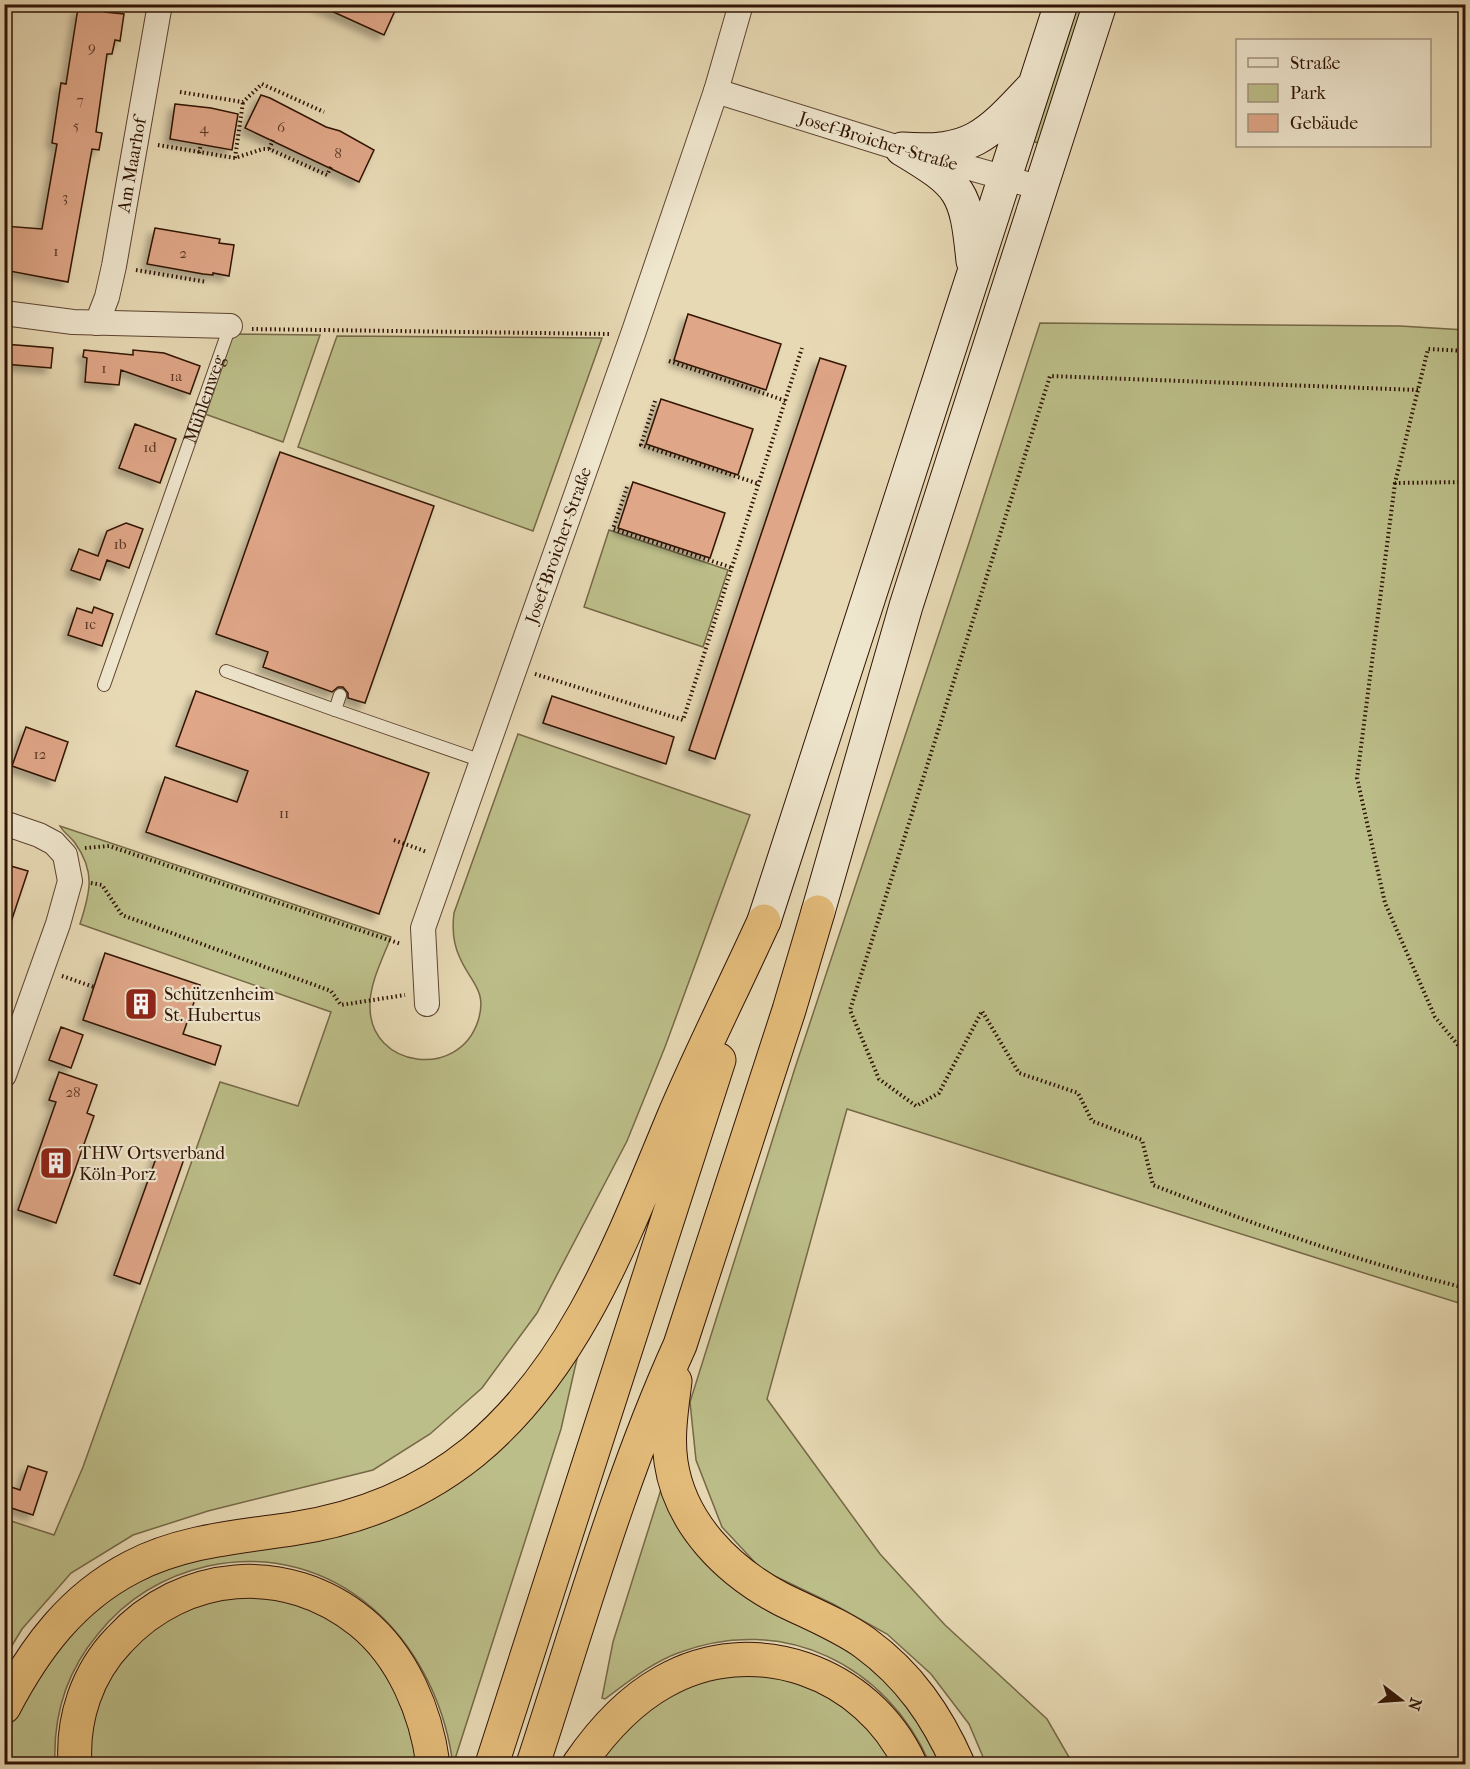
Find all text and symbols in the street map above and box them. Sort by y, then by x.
house number: 9 [88,38,96,56]
legend [1236,39,1431,147]
text: Straße [1290,53,1341,74]
text: Park [1290,83,1327,104]
house number: 7 [76,91,84,109]
street label: Josef-Broicher-Straße [795,106,960,175]
street label: Am Maarhof [113,112,151,215]
text: Gebäude [1290,113,1358,134]
house number: 5 [73,116,79,134]
house number: 6 [277,118,286,136]
house number: 4 [200,119,210,137]
house number: 8 [334,144,342,162]
house number: 3 [62,188,68,206]
house number: 1 [53,242,59,260]
house number: 2 [179,244,187,262]
street label: Mühlenweg [179,352,230,446]
house number: 1 [101,359,107,377]
house number: 1a [170,367,183,385]
house number: 1d [143,438,158,456]
street label: Josef-Broicher-Straße [520,464,596,628]
house number: 1b [113,535,127,553]
house number: 1c [84,615,96,633]
house number: 12 [33,745,47,763]
house number: 11 [279,804,289,822]
place label: Schützenheim St. Hubertus [164,984,274,1026]
building icon: Schützenheim St. Hubertus [123,986,159,1022]
house number: 28 [65,1083,81,1101]
place label: THW Ortsverband Köln-Porz [79,1143,225,1185]
building icon: THW Ortsverband Köln-Porz [38,1145,74,1181]
north arrow [1371,1670,1431,1730]
text: N [1404,1696,1426,1714]

